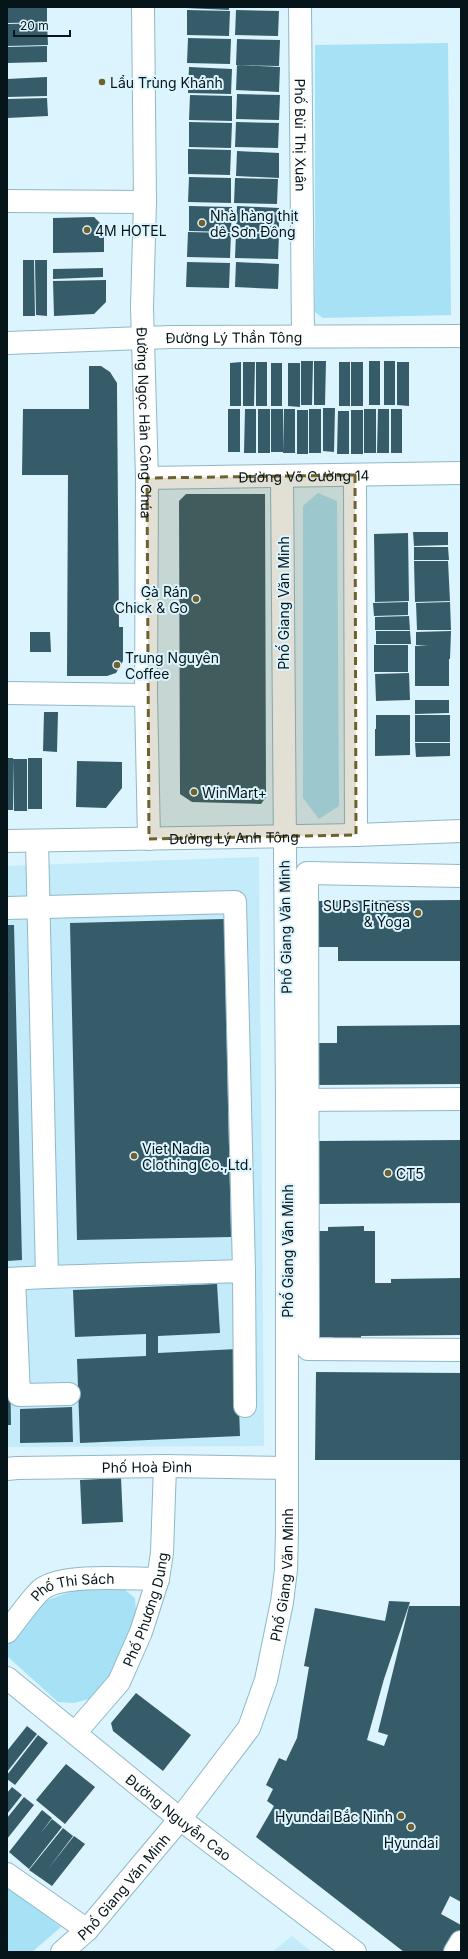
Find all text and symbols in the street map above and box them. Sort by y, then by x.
scale bar [14,12,70,38]
text: 20 m [20,18,49,33]
place label: Lẩu Trùng Khánh [110,74,223,91]
marker: Lẩu Trùng Khánh [97,77,107,87]
street label: Phố Bùi Thị Xuân [292,78,310,192]
place label: Nhà hàng thịt dê Sơn Đông [210,207,299,240]
marker: Nhà hàng thịt dê Sơn Đông [197,218,207,228]
place label: 4M HOTEL [95,222,167,239]
marker: 4M HOTEL [82,225,92,235]
street label: Đường Ngọc Hân Công Chúa [134,327,156,519]
street label: Đường Lý Thần Tông [165,328,302,346]
street label: Đường Võ Cường 14 [238,466,370,485]
street label: Phố Giang Văn Minh [275,536,292,670]
place label: Gà Rán Chick & Go [115,583,188,616]
marker: Gà Rán Chick & Go [191,594,201,604]
place label: Trung Nguyên Coffee [125,649,219,682]
marker: Trung Nguyên Coffee [112,660,122,670]
place label: WinMart+ [202,784,267,801]
marker: WinMart+ [189,787,199,797]
street label: Đường Lý Anh Tông [169,827,299,847]
street label: Phố Giang Văn Minh [275,860,295,994]
place label: SUPs Fitness & Yoga [323,897,410,930]
marker: SUPs Fitness & Yoga [413,908,423,918]
place label: Viet Nadia Clothing Co.,Ltd. [142,1140,252,1173]
marker: Viet Nadia Clothing Co.,Ltd. [129,1151,139,1161]
place label: CT5 [396,1165,424,1182]
marker: CT5 [383,1168,393,1178]
street label: Phố Giang Văn Minh [279,1184,296,1318]
street label: Phố Hoà Đình [102,1457,192,1475]
street label: Phố Giang Văn Minh [266,1508,296,1643]
street label: Phố Phương Dung [118,1551,171,1669]
street label: Phố Thi Sách [27,1569,114,1604]
street label: Đường Nguyễn Cao [123,1770,235,1864]
place label: Hyundai Bắc Ninh [275,1808,393,1825]
marker: Hyundai Bắc Ninh [396,1811,406,1821]
marker: Hyundai [406,1822,416,1832]
street label: Phố Giang Văn Minh [74,1830,173,1943]
place label: Hyundai [384,1834,438,1851]

